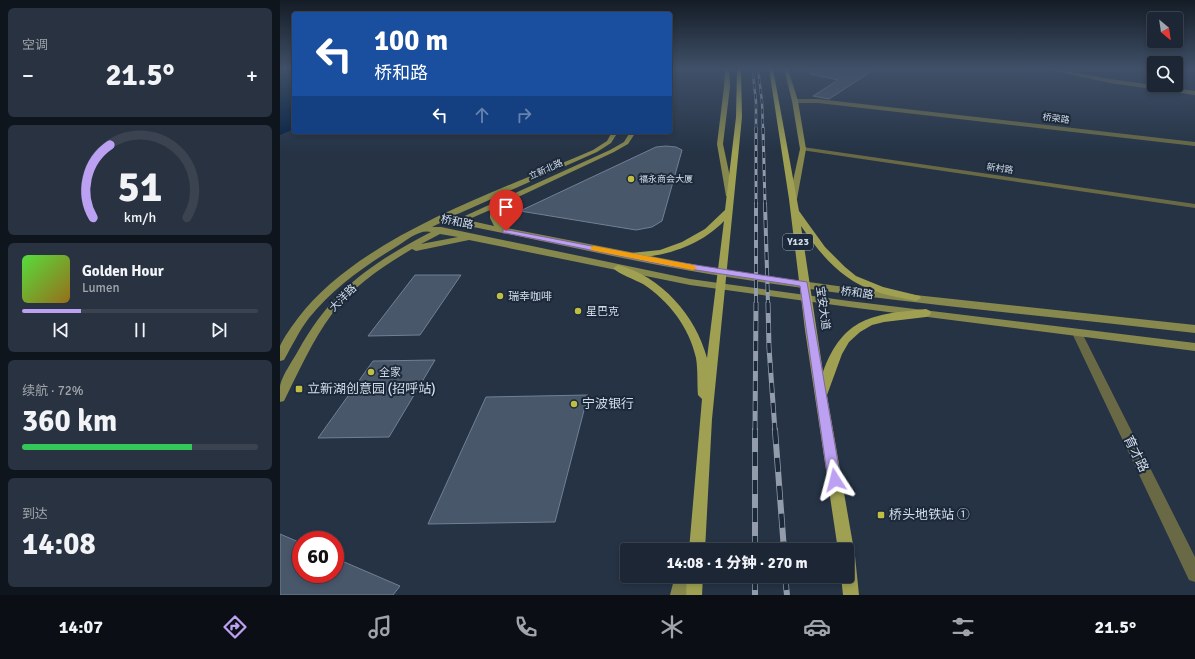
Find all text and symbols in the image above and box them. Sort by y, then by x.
north arrow [1147,12,1183,48]
map controls [1147,12,1183,92]
text: 100 m [374,24,448,58]
icon: left [308,28,360,80]
text: 空调 [22,37,48,53]
button: search [1147,56,1183,92]
text: 21.5° [105,57,175,94]
text: − [22,62,34,89]
text: + [246,62,258,89]
text: 桥和路 [374,62,428,84]
icon: left [429,104,451,126]
icon: ahead [471,104,493,126]
icon: right [513,104,535,126]
street label: 桥荣路 [1042,112,1070,126]
street label: 立新北路 [527,158,565,182]
street label: 新村路 [986,161,1014,176]
text: 51 [118,162,162,213]
marker: 福永商会大厦 [626,174,636,184]
place label: 福永商会大厦 [639,174,693,185]
pin [489,190,523,231]
icon: arrive [495,196,517,218]
text: km/h [124,209,156,226]
street label: 桥和路 [440,212,474,232]
road number: Y123 [783,234,813,250]
text: Golden Hour [82,262,164,280]
text: Lumen [82,280,120,296]
street label: 大洋路 [327,282,359,314]
street label: 宝安大道 [814,285,832,331]
street label: 桥和路 [840,285,874,301]
place label: 瑞幸咖啡 [508,290,552,303]
marker: 瑞幸咖啡 [495,291,505,301]
place label: 星巴克 [586,305,619,318]
marker: 星巴克 [573,306,583,316]
icon: previous [50,319,72,341]
icon: pause [129,319,151,341]
icon: next [208,319,230,341]
place label: 全家 [379,366,401,379]
marker: 全家 [366,367,376,377]
place label: 立新湖创意园 (招呼站) [307,381,435,397]
text: 续航 · 72% [22,383,84,399]
marker: 立新湖创意园 (招呼站) [294,384,304,394]
place label: 宁波银行 [582,396,634,412]
marker: 宁波银行 [569,399,579,409]
text: 360 km [22,403,117,440]
street label: 育才路 [1120,433,1152,475]
position arrow [814,459,856,501]
text: 到达 [22,506,48,522]
place label: 桥头地铁站 ① [889,507,970,523]
marker: 桥头地铁站 ① [876,510,886,520]
text: 14:08 [22,526,96,563]
speed limit sign: 60 [292,531,344,583]
text: 14:08 · 1 分钟 · 270 m [666,554,808,572]
icon: directions [221,613,249,641]
icon: music [366,613,394,641]
icon: phone [512,613,540,641]
icon: climate [658,613,686,641]
icon: car [803,613,831,641]
icon: filters [949,613,977,641]
text: 14:07 [59,616,103,638]
text: 21.5° [1095,616,1136,638]

